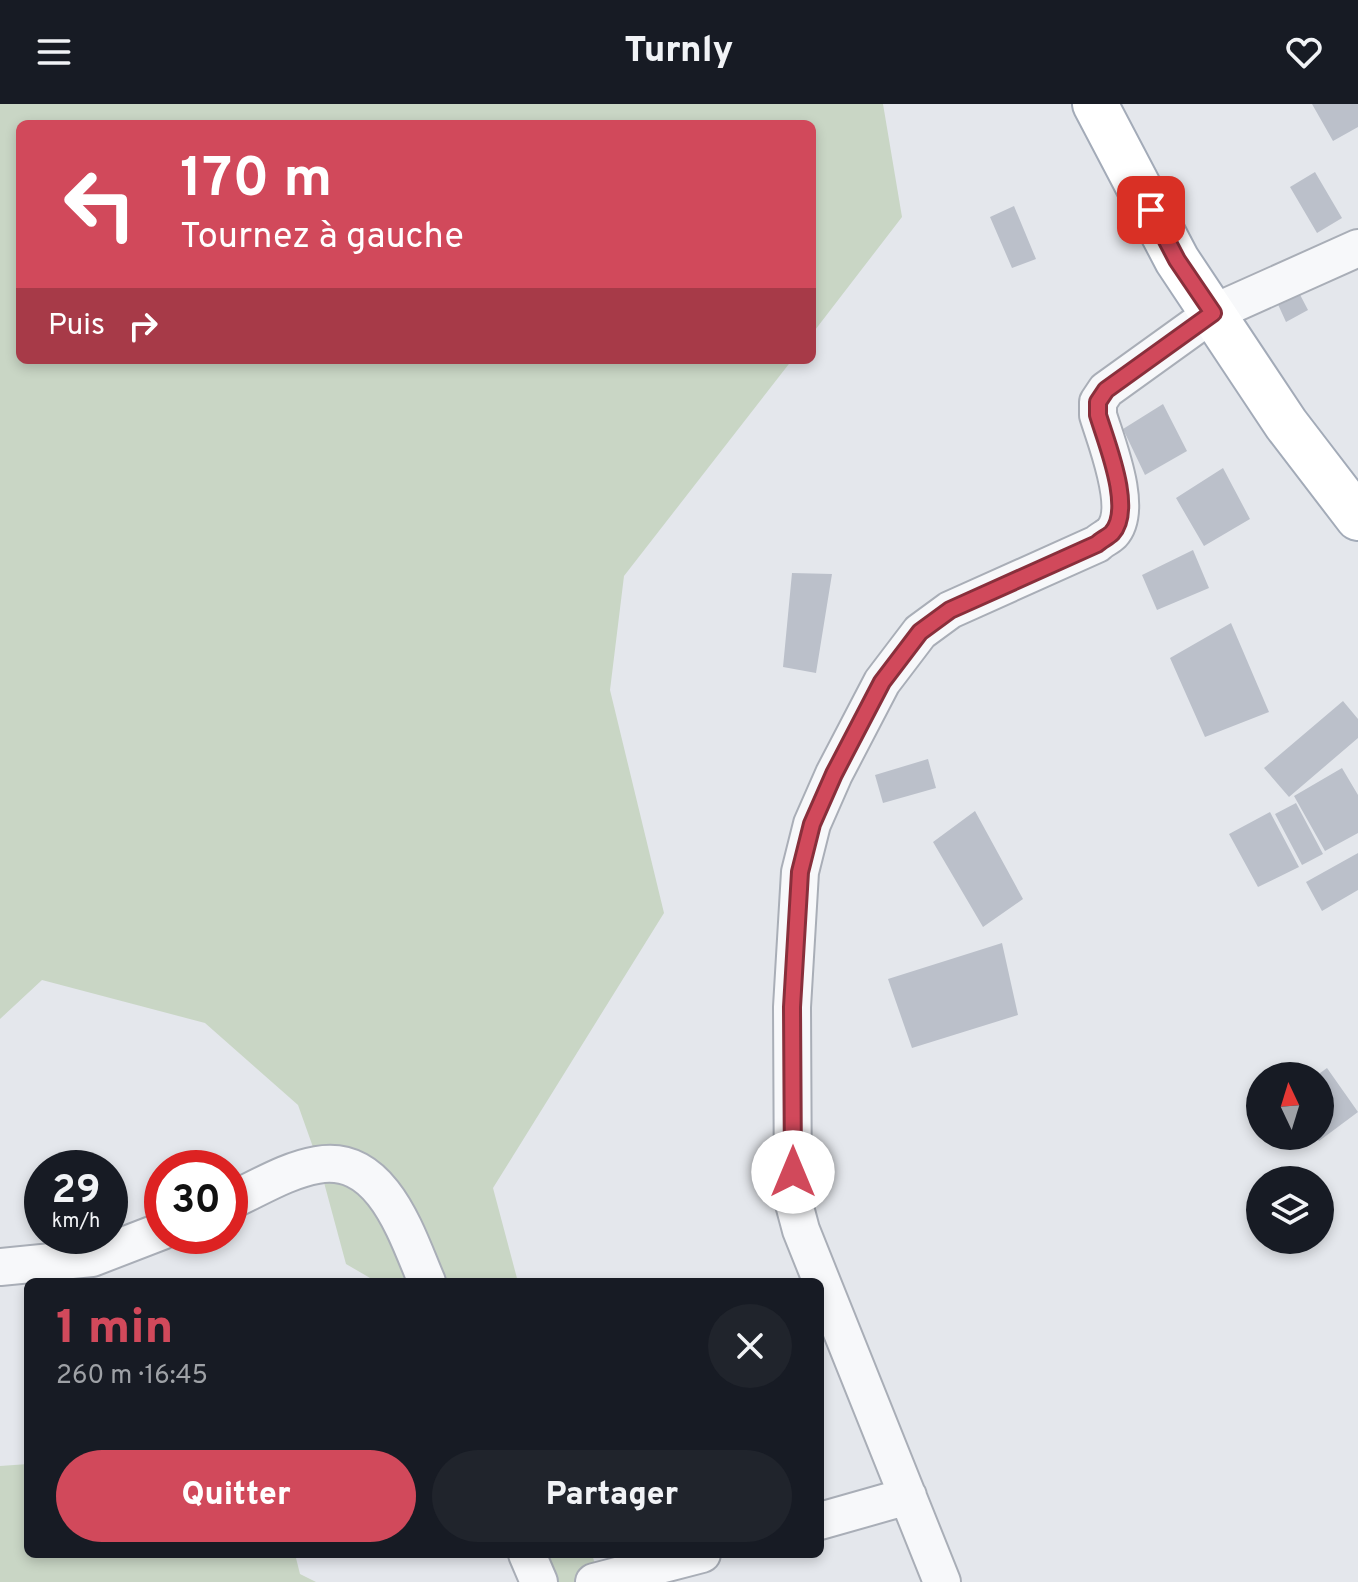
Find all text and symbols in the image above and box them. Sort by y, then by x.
text: Turnly [625,29,734,75]
icon: menu [32,30,76,74]
icon: heart [1282,30,1326,74]
text: 170 m [180,146,332,216]
icon: left [48,152,152,256]
pin [1117,176,1185,244]
icon: arrive [1129,188,1173,232]
text: Tournez à gauche [180,215,464,261]
icon: right [121,304,165,348]
text: Puis [48,308,105,345]
north arrow [1246,1062,1334,1150]
map controls [1246,1062,1334,1254]
position arrow [751,1130,835,1214]
speed limit sign: 30 [144,1150,248,1254]
button: layers [1246,1166,1334,1254]
text: 29 [51,1167,101,1217]
text: km/h [52,1209,100,1235]
text: 1 min [56,1300,173,1360]
button: close [708,1304,792,1388]
text: 260 m · 16:45 [56,1360,208,1393]
button: Quitter [56,1450,416,1542]
button: Partager [432,1450,792,1542]

